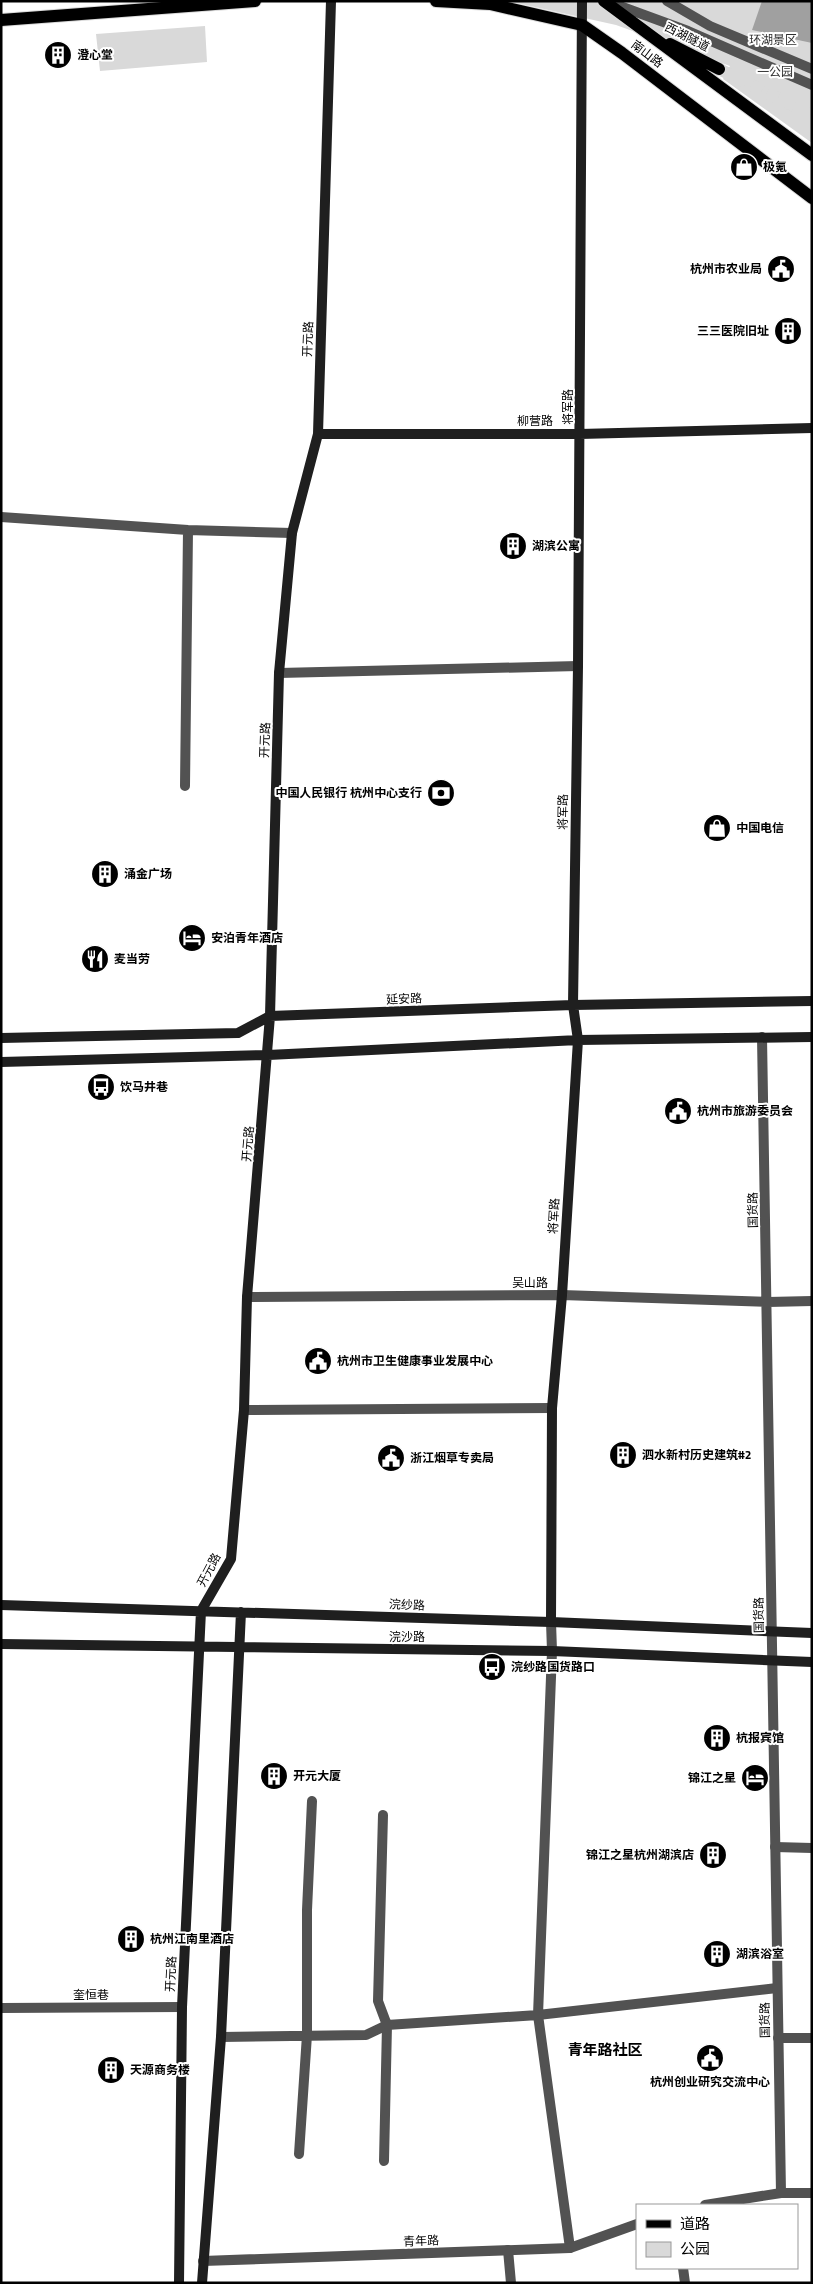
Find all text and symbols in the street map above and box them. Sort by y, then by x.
street label: 西湖隧道 [662,17,713,56]
park label: 环湖景区 [749,30,797,49]
street label: 南山路 [627,35,667,72]
building icon: 澄心堂 [43,40,73,70]
place label: 澄心堂 [77,45,113,64]
park label: 一公园 [757,62,793,81]
shop icon: 极氪 [729,152,759,182]
place label: 极氪 [763,157,787,176]
public building icon: 杭州市农业局 [766,254,796,284]
place label: 杭州市农业局 [690,259,762,278]
building icon: 三三医院旧址 [773,316,803,346]
street label: 开元路 [297,321,318,357]
place label: 三三医院旧址 [697,321,769,340]
street label: 将军路 [558,389,577,425]
street label: 柳营路 [517,411,553,430]
building icon: 湖滨公寓 [498,531,528,561]
place label: 湖滨公寓 [532,536,580,555]
street label: 开元路 [254,722,275,758]
bank icon: 中国人民银行 杭州中心支行 [426,778,456,808]
place label: 中国人民银行 杭州中心支行 [275,783,422,802]
street label: 将军路 [553,794,572,830]
shop icon: 中国电信 [702,813,732,843]
place label: 中国电信 [736,818,784,837]
building icon: 涌金广场 [90,859,120,889]
place label: 涌金广场 [124,864,172,883]
hotel icon: 安泊青年酒店 [177,923,207,953]
place label: 安泊青年酒店 [211,928,283,947]
restaurant icon: 麦当劳 [80,944,110,974]
place label: 麦当劳 [114,949,150,968]
street label: 延安路 [386,988,422,1009]
bus stop icon: 饮马井巷 [86,1072,116,1102]
place label: 饮马井巷 [120,1077,168,1096]
public building icon: 杭州市旅游委员会 [663,1096,693,1126]
place label: 杭州市旅游委员会 [697,1101,793,1120]
street label: 开元路 [236,1125,259,1163]
street label: 国货路 [743,1192,762,1228]
street label: 将军路 [543,1197,564,1234]
street label: 吴山路 [512,1273,548,1292]
public building icon: 杭州市卫生健康事业发展中心 [303,1346,333,1376]
place label: 杭州市卫生健康事业发展中心 [337,1351,493,1370]
building icon: 泗水新村历史建筑#2 [608,1440,638,1470]
public building icon: 浙江烟草专卖局 [376,1443,406,1473]
place label: 泗水新村历史建筑#2 [642,1445,751,1464]
place label: 浙江烟草专卖局 [410,1448,494,1467]
street label: 开元路 [192,1549,225,1590]
street label: 浣纱路 [389,1594,425,1615]
street label: 国货路 [749,1597,768,1633]
street label: 浣沙路 [389,1627,425,1646]
bus stop icon: 浣纱路国货路口 [477,1652,507,1682]
place label: 浣纱路国货路口 [511,1657,595,1676]
building icon: 杭报宾馆 [702,1723,732,1753]
place label: 杭报宾馆 [736,1728,784,1747]
building icon: 开元大厦 [259,1761,289,1791]
hotel icon: 锦江之星 [740,1763,770,1793]
place label: 开元大厦 [293,1766,341,1785]
place label: 锦江之星 [688,1768,736,1787]
building icon: 锦江之星杭州湖滨店 [698,1840,728,1870]
place label: 锦江之星杭州湖滨店 [586,1845,694,1864]
building icon: 杭州江南里酒店 [116,1924,146,1954]
place label: 杭州江南里酒店 [150,1929,234,1948]
building icon: 湖滨浴室 [702,1939,732,1969]
place label: 湖滨浴室 [736,1944,784,1963]
street label: 开元路 [160,1955,181,1992]
street label: 奎恒巷 [73,1985,109,2004]
street label: 国货路 [755,2002,774,2038]
district label: 青年路社区 [567,2038,643,2061]
public building icon: 杭州创业研究交流中心 [695,2043,725,2073]
building icon: 天源商务楼 [96,2055,126,2085]
place label: 天源商务楼 [130,2060,190,2079]
place label: 杭州创业研究交流中心 [650,2072,770,2091]
legend [636,2204,798,2269]
text: 道路 [680,2212,710,2235]
street label: 青年路 [403,2230,439,2251]
text: 公园 [680,2237,710,2260]

